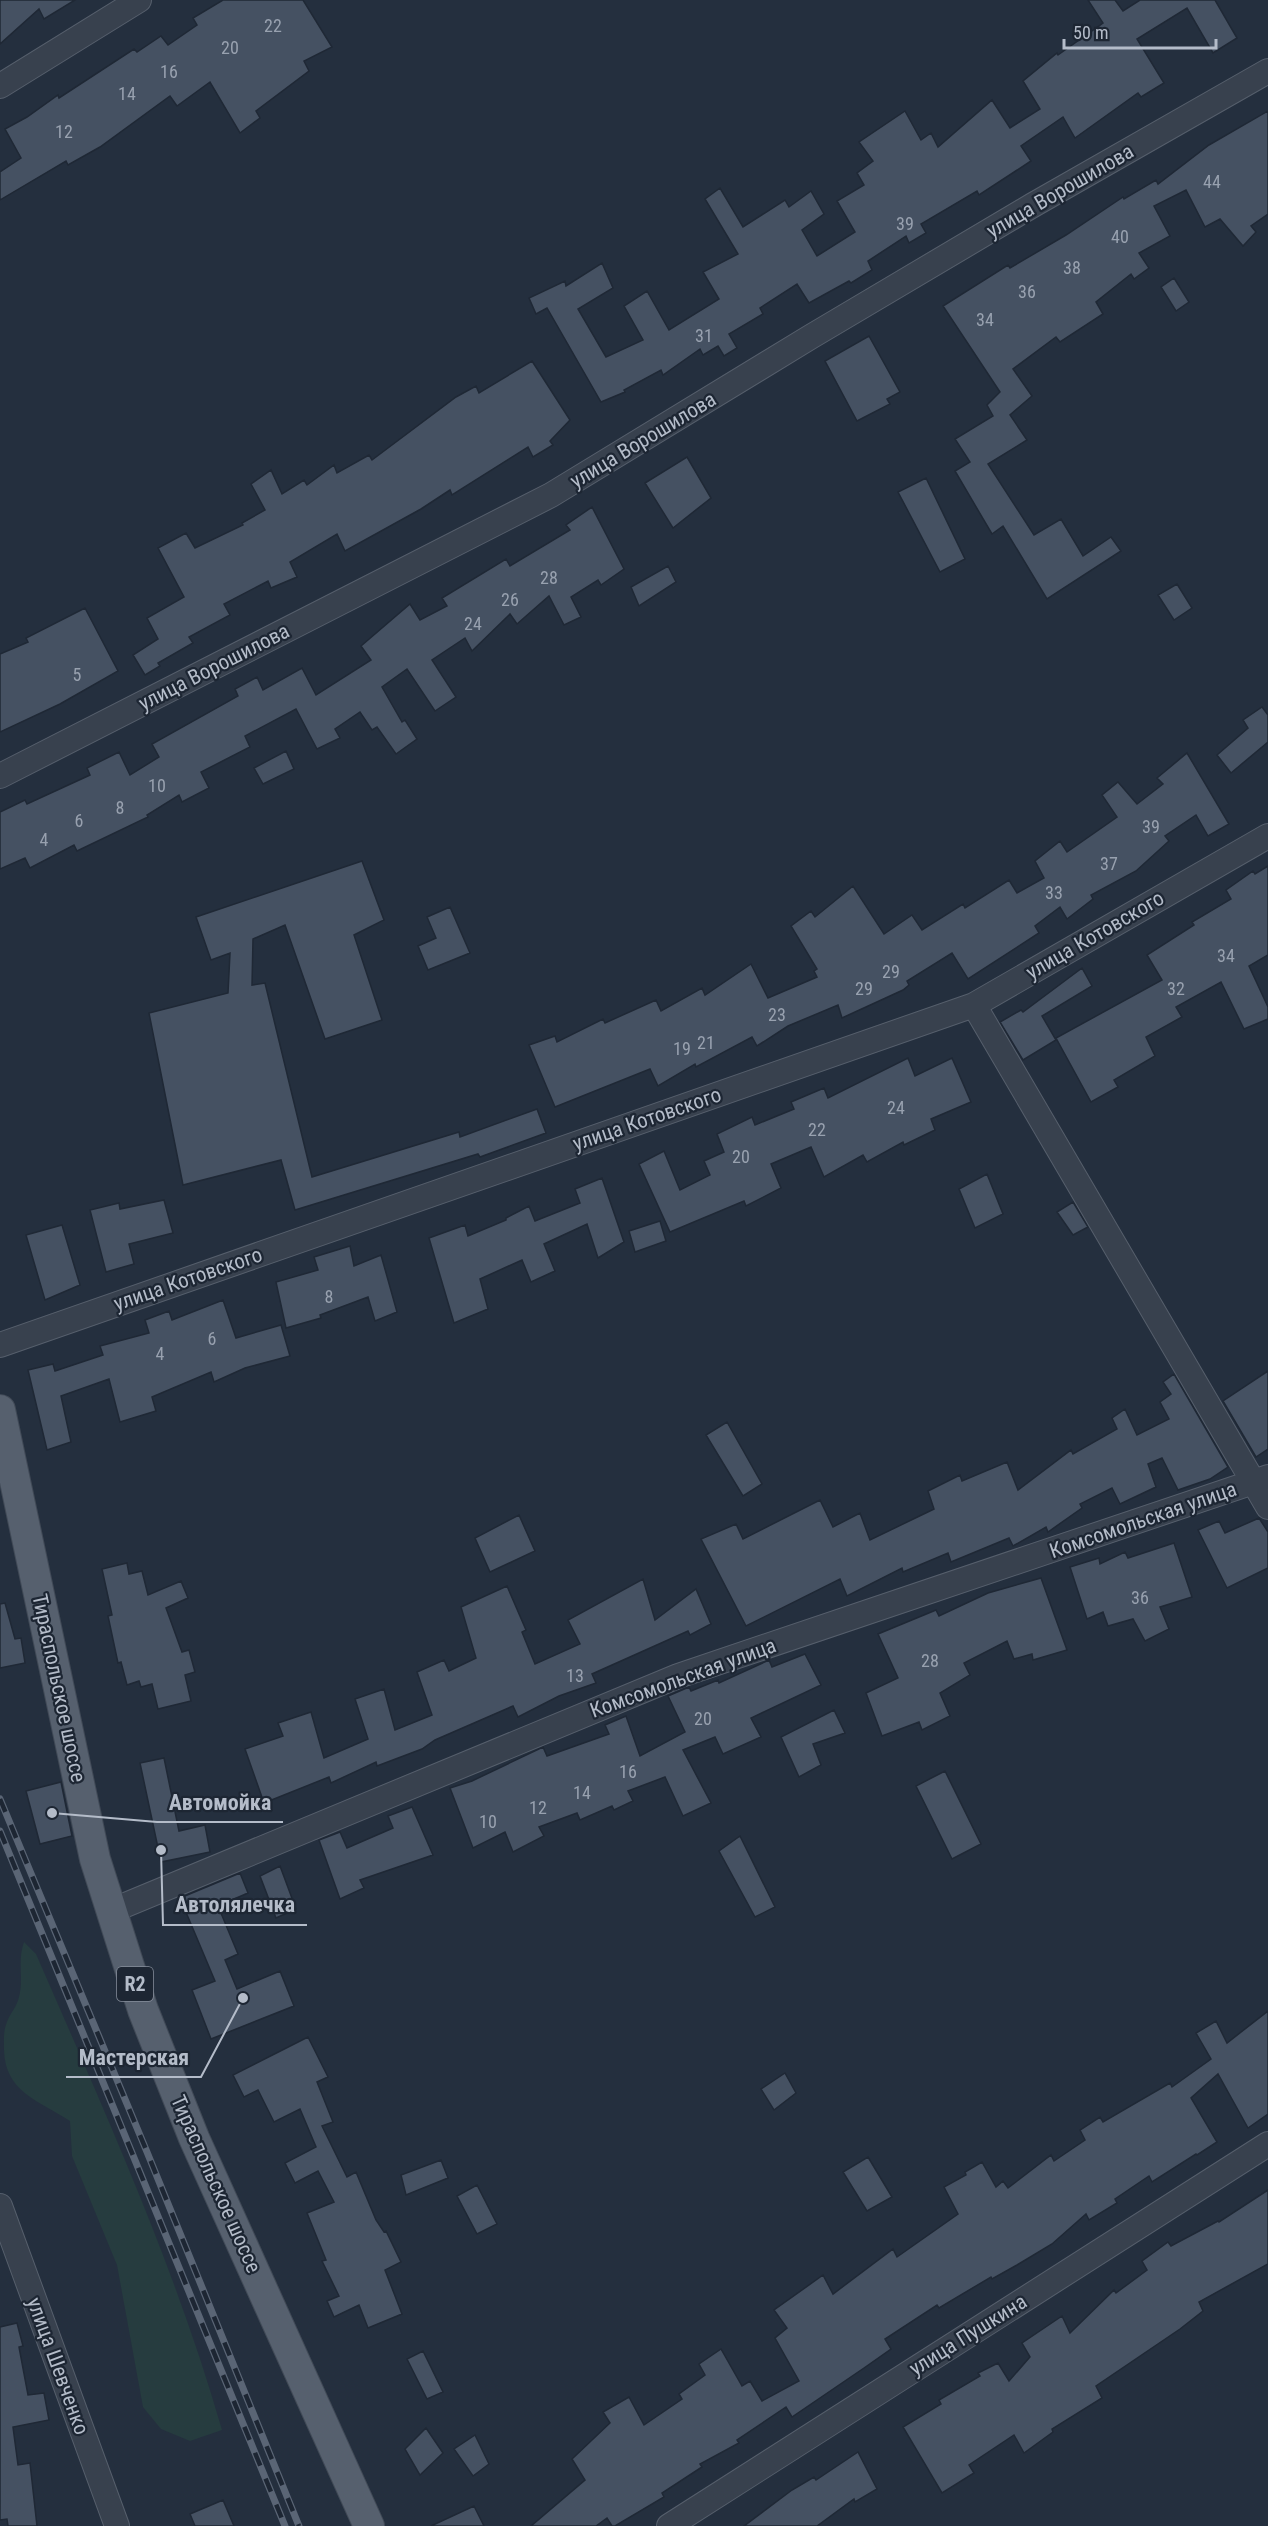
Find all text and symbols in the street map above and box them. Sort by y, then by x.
scale bar [1064,12,1216,50]
house number: 22 [264,15,282,36]
text: 50 m [1073,22,1108,43]
house number: 20 [221,37,239,58]
house number: 16 [160,61,178,82]
house number: 14 [118,83,136,104]
house number: 12 [55,121,73,142]
street label: улица Ворошилова [982,139,1138,243]
house number: 44 [1203,171,1221,192]
house number: 39 [896,213,914,234]
house number: 40 [1111,226,1129,247]
house number: 38 [1063,257,1081,278]
house number: 36 [1018,281,1036,302]
house number: 34 [976,309,994,330]
house number: 31 [695,325,713,346]
street label: улица Ворошилова [566,387,720,493]
house number: 28 [540,567,558,588]
house number: 26 [501,589,519,610]
house number: 24 [464,613,482,634]
street label: улица Ворошилова [135,619,293,715]
house number: 5 [73,664,82,685]
house number: 10 [148,775,166,796]
house number: 8 [116,797,124,818]
house number: 6 [75,810,83,831]
house number: 39 [1142,816,1160,837]
house number: 4 [40,829,49,850]
house number: 37 [1100,853,1118,874]
house number: 33 [1045,882,1063,903]
street label: улица Котовского [1022,886,1168,984]
house number: 34 [1217,945,1235,966]
house number: 29 [882,961,900,982]
house number: 29 [855,978,873,999]
house number: 32 [1167,978,1185,999]
house number: 23 [768,1004,786,1025]
house number: 21 [697,1032,715,1053]
house number: 19 [673,1038,691,1059]
street label: улица Котовского [570,1082,724,1156]
house number: 24 [887,1097,905,1118]
house number: 22 [808,1119,826,1140]
house number: 20 [732,1146,750,1167]
street label: улица Котовского [111,1242,265,1316]
house number: 8 [325,1286,333,1307]
house number: 6 [208,1328,216,1349]
house number: 4 [156,1343,165,1364]
street label: Комсомольская улица [1046,1477,1240,1563]
house number: 36 [1131,1587,1149,1608]
street label: Тираспольское шоссе [27,1592,91,1784]
street label: Комсомольская улица [587,1633,779,1723]
house number: 28 [921,1650,939,1671]
house number: 13 [566,1665,584,1686]
house number: 20 [694,1708,712,1729]
house number: 16 [619,1761,637,1782]
callout: Автомойка [157,1782,283,1822]
house number: 14 [573,1782,591,1803]
text: Автомойка [169,1790,271,1815]
house number: 12 [529,1797,547,1818]
house number: 10 [479,1811,497,1832]
callout: Автолялечка [163,1885,307,1925]
text: Автолялечка [175,1892,295,1917]
road number: R2 [117,1967,153,2001]
callout: Мастерская [66,2037,201,2077]
text: Мастерская [79,2045,189,2070]
street label: Тираспольское шоссе [166,2092,266,2277]
street label: улица Пушкина [905,2289,1031,2381]
street label: улица Шевченко [22,2294,94,2438]

